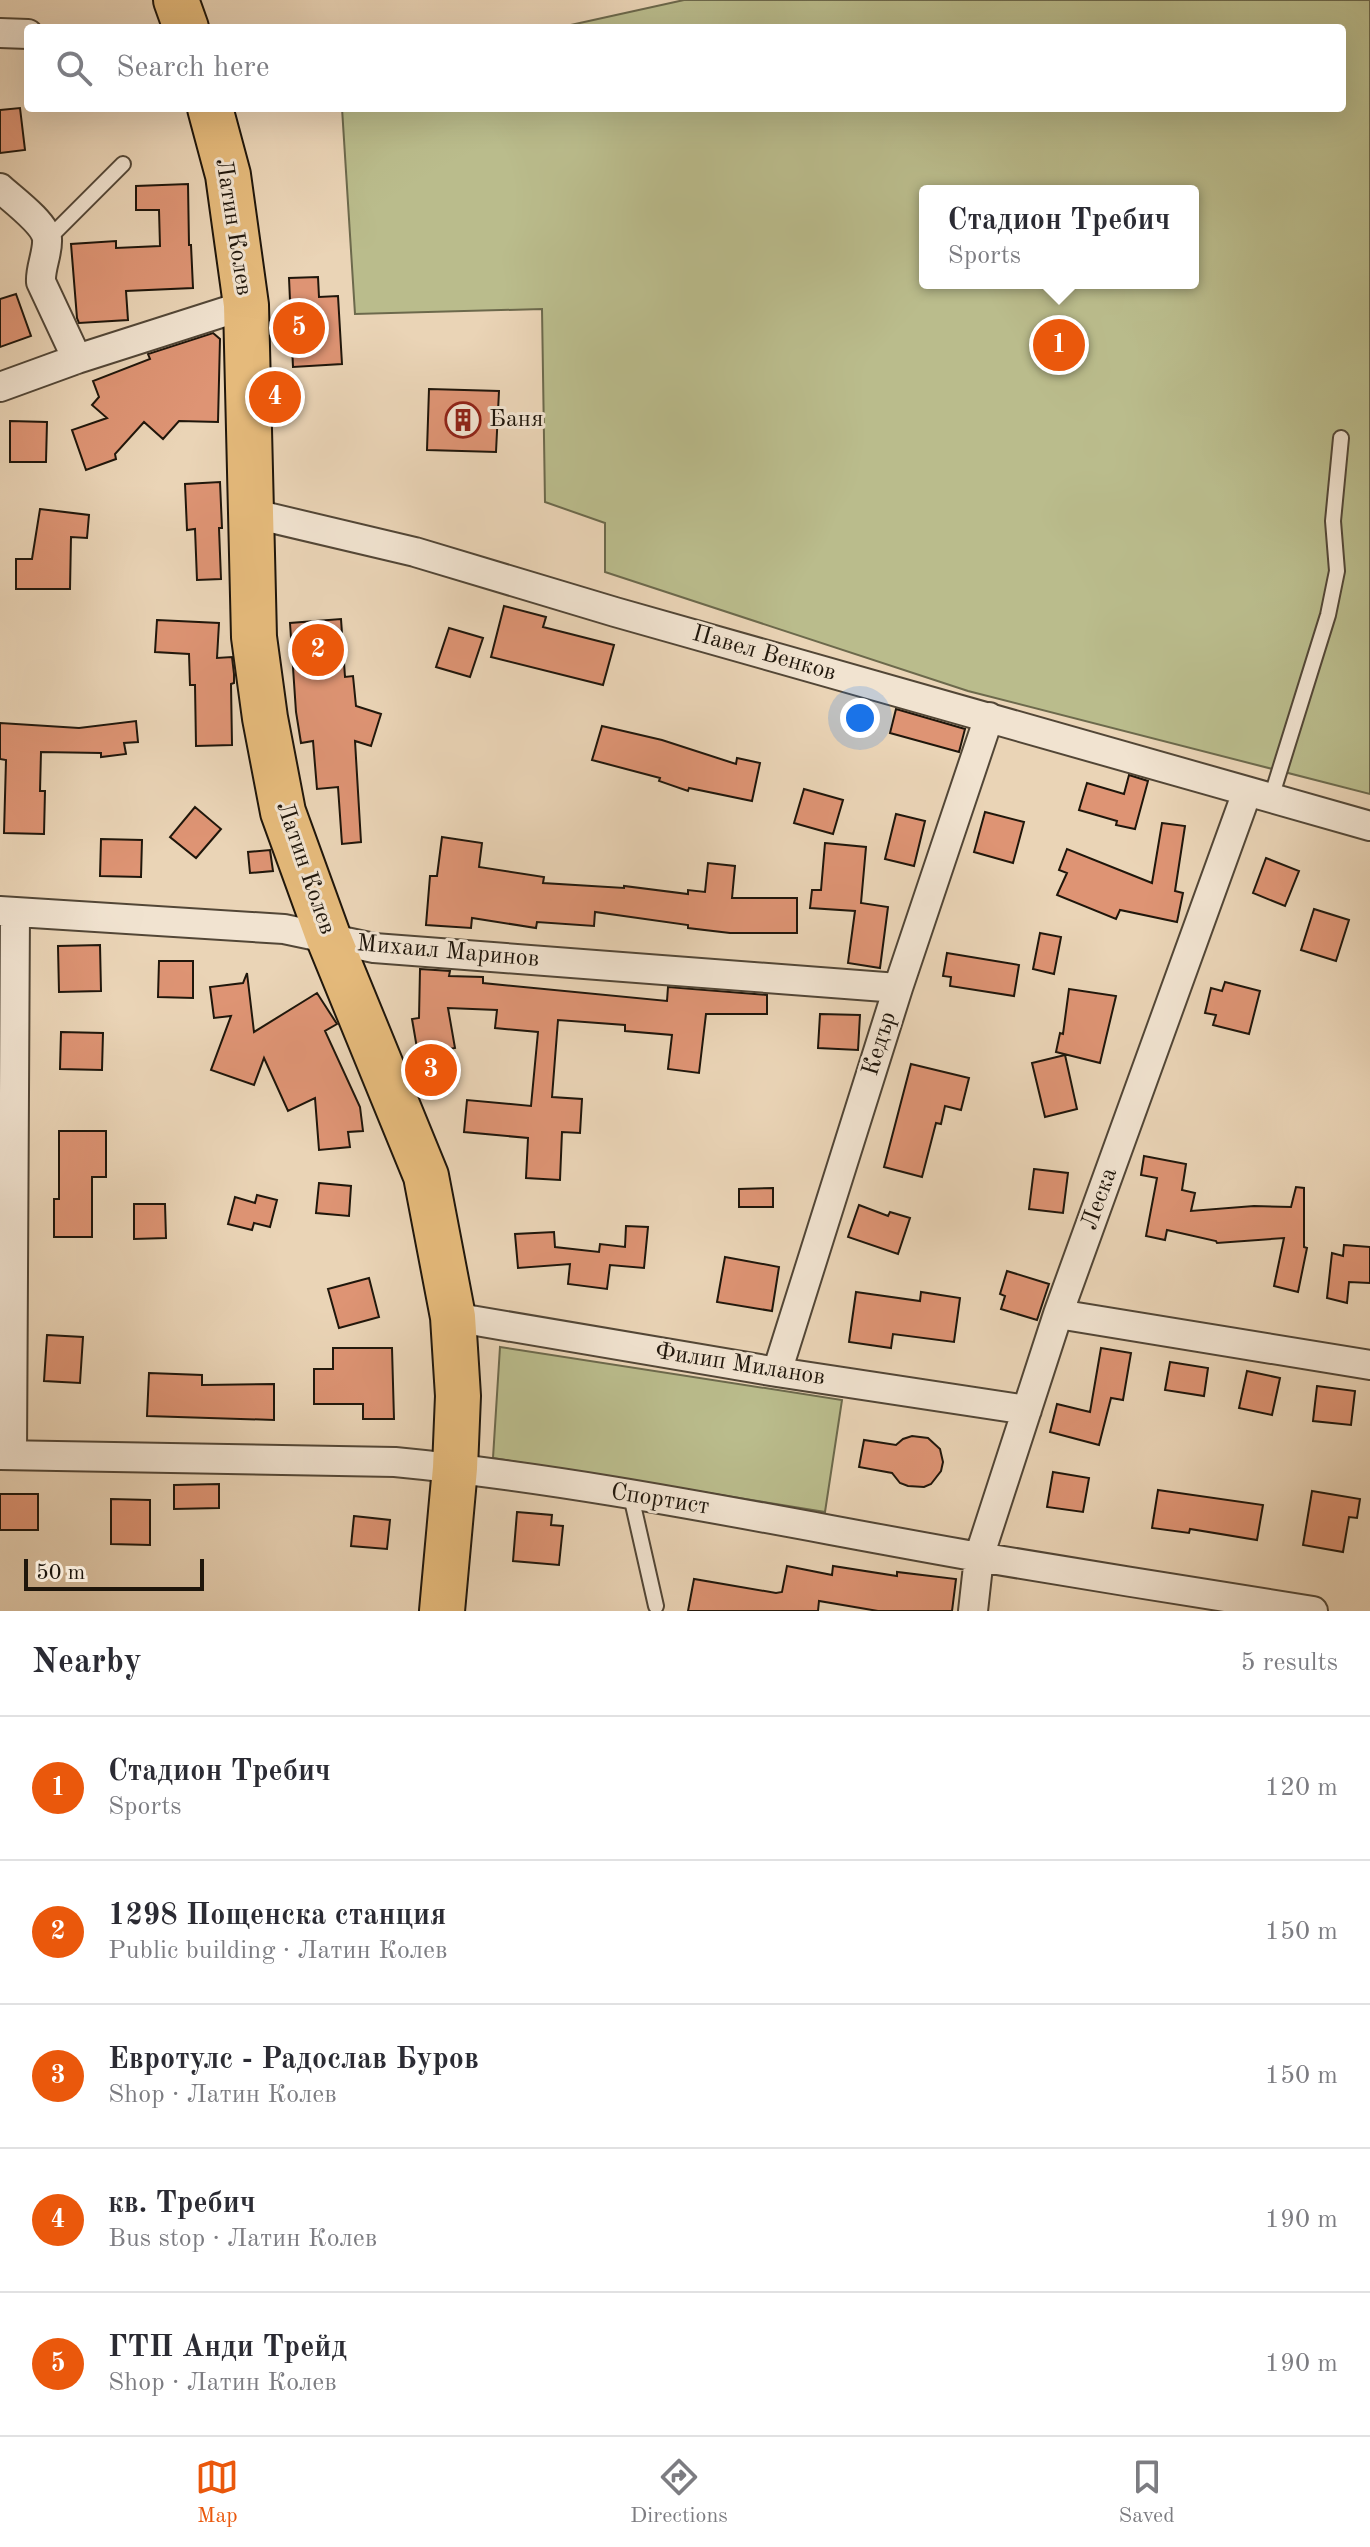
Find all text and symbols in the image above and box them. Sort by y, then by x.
search box [24,24,1346,112]
icon: search [52,46,96,90]
text: Search here [116,53,270,83]
street label: Латин Колев [210,157,256,297]
popup [919,185,1199,289]
text: Стадион Требич [948,206,1170,236]
text: Sports [948,243,1021,269]
pin: 5 [273,298,325,358]
pin: 1 [1033,315,1085,375]
pin: 4 [249,367,301,427]
building icon: Баня [444,401,482,439]
place label: Баня [489,408,543,432]
pin: 2 [292,620,344,680]
street label: Павел Венков [689,622,839,686]
your location [840,698,880,738]
street label: Латин Колев [271,799,339,937]
street label: Михаил Маринов [356,932,540,972]
street label: Кедър [859,1009,901,1079]
pin: 3 [405,1040,457,1100]
street label: Леска [1078,1165,1122,1233]
street label: Филип Миланов [653,1340,827,1390]
street label: Спортист [609,1480,711,1520]
scale bar [24,1555,204,1591]
text: 50 m [36,1562,85,1584]
text: Nearby [32,1646,142,1680]
text: 5 results [1240,1650,1338,1676]
text: Стадион Требич [108,1757,331,1787]
text: 1 [50,1775,66,1801]
text: 120 m [1265,1775,1338,1801]
text: Sports [108,1794,182,1820]
text: 1298 Пощенска станция [108,1901,446,1931]
text: 2 [50,1919,66,1945]
text: 150 m [1265,1919,1338,1945]
text: Public building · Латин Колев [108,1938,448,1964]
text: Евротулс - Радослав Буров [108,2045,479,2075]
text: 3 [50,2063,66,2089]
text: 150 m [1265,2063,1338,2089]
text: Shop · Латин Колев [108,2082,337,2108]
text: кв. Требич [108,2189,256,2219]
text: 4 [50,2207,66,2233]
text: 190 m [1265,2207,1338,2233]
text: Bus stop · Латин Колев [108,2226,377,2252]
text: ГТП Анди Трейд [108,2333,347,2363]
text: 5 [50,2351,66,2377]
text: 190 m [1265,2351,1338,2377]
text: Shop · Латин Колев [108,2370,337,2396]
tab: Map [195,2455,239,2530]
tab: Directions [630,2455,728,2530]
tab: Saved [1119,2455,1175,2530]

